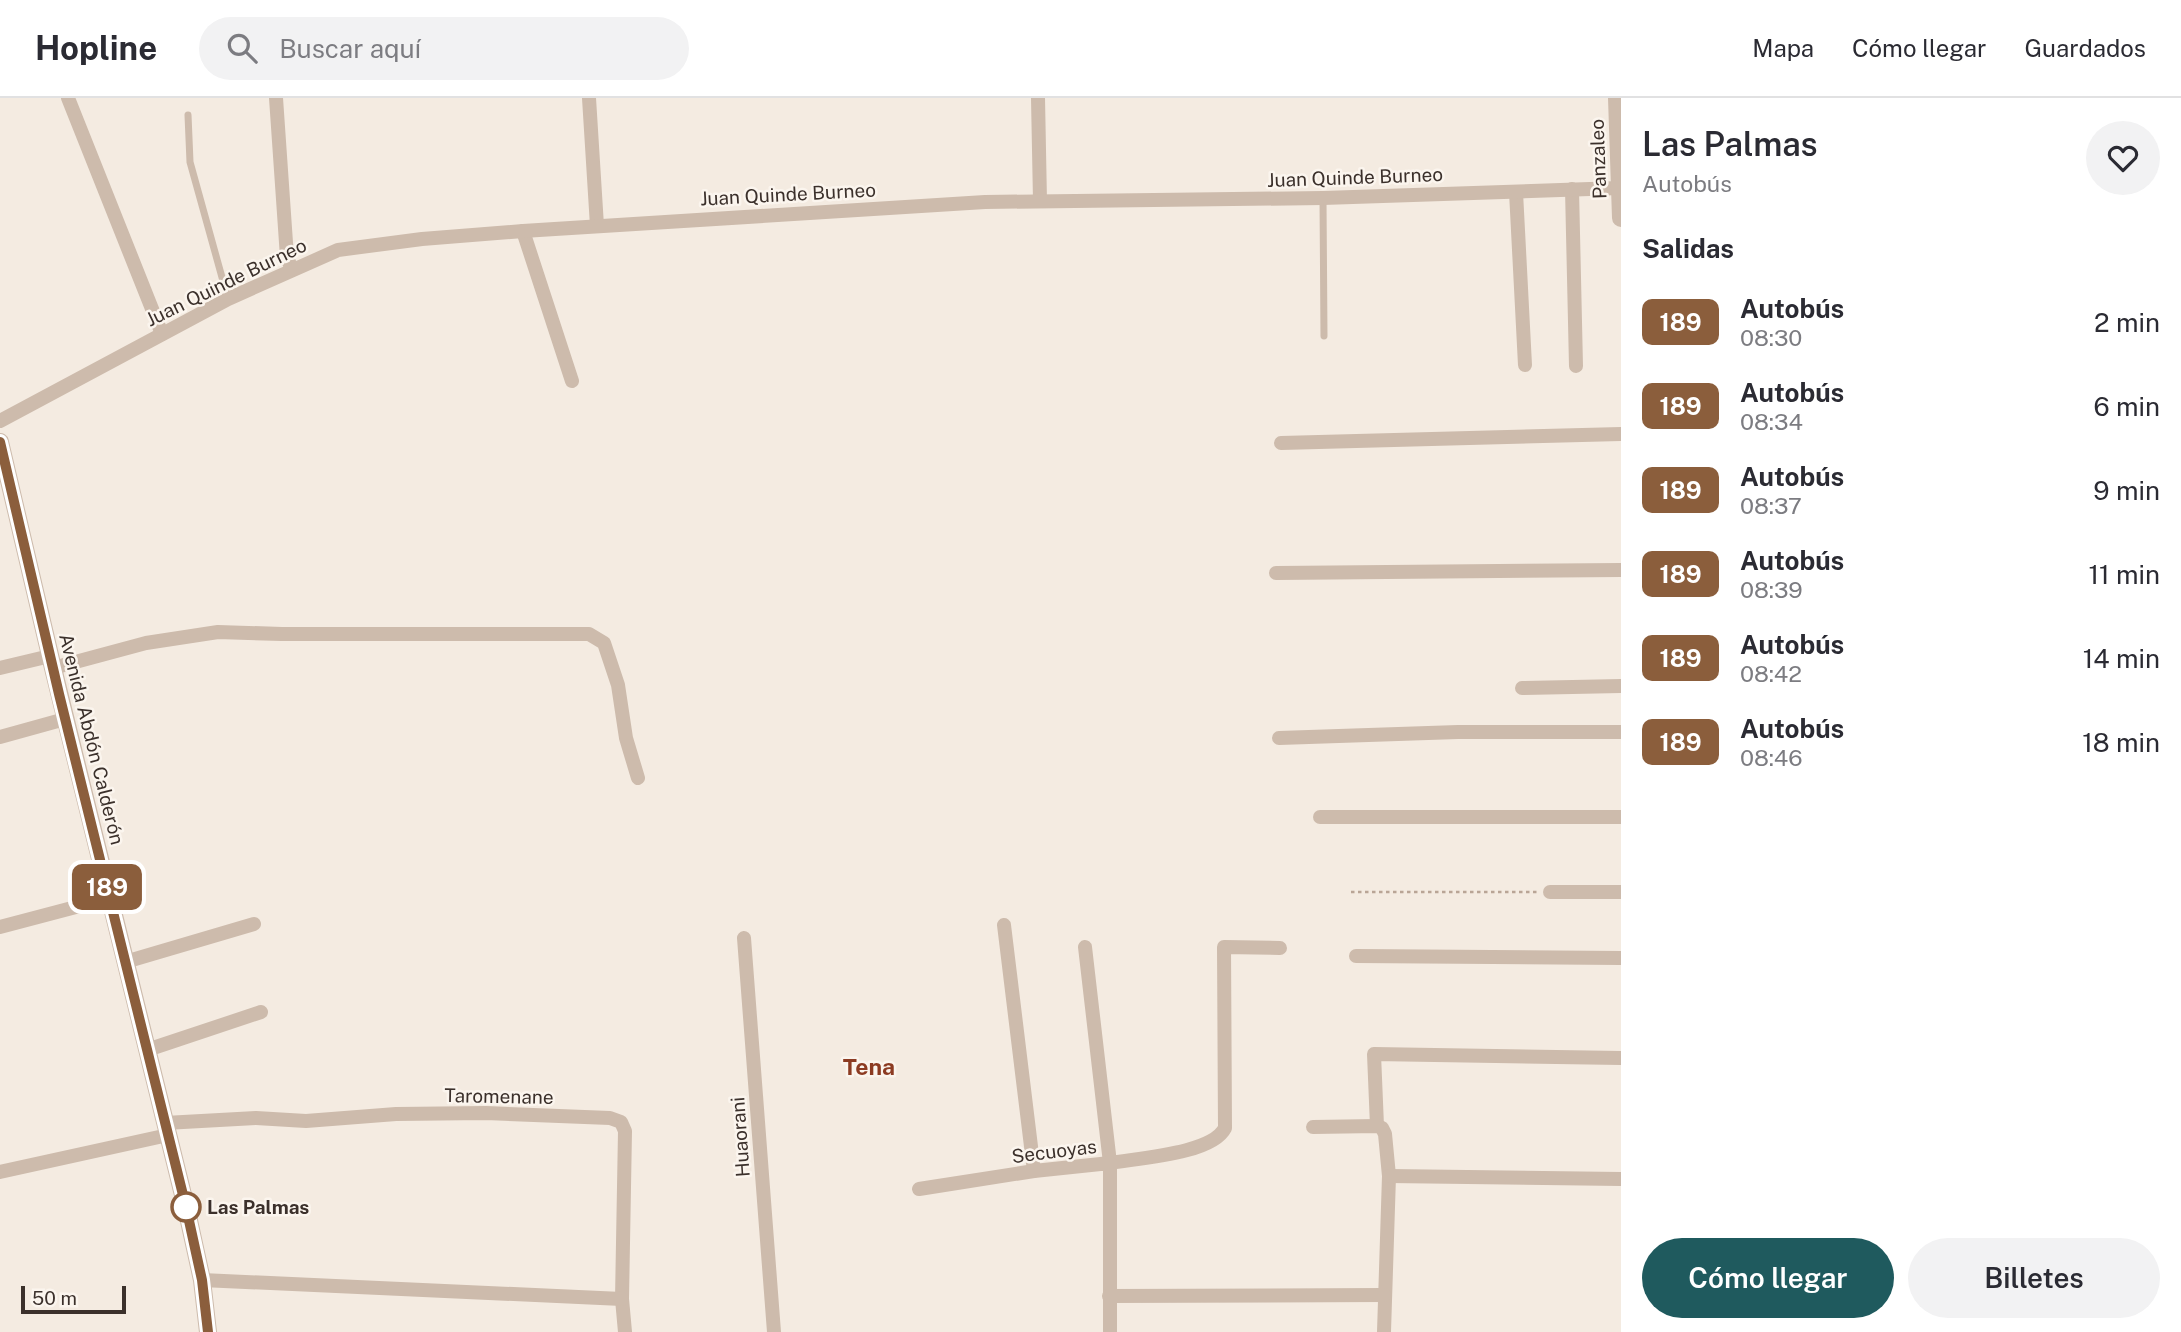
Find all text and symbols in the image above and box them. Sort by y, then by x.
search box [199,17,689,80]
text: Hopline [35,29,157,67]
icon: search [223,29,261,67]
text: Buscar aquí [279,33,421,64]
text: Mapa [1752,34,1814,62]
text: Cómo llegar [1852,34,1986,62]
text: Guardados [2024,34,2146,62]
street label: Panzaleo [1586,119,1610,199]
button: heart [2086,121,2160,195]
text: Las Palmas [1642,125,1818,163]
street label: Juan Quinde Burneo [1267,163,1443,191]
text: Autobús [1642,170,1732,197]
street label: Juan Quinde Burneo [700,178,876,210]
text: Salidas [1642,233,1734,264]
street label: Juan Quinde Burneo [142,234,310,330]
text: Autobús [1740,293,1844,324]
text: 2 min [2094,307,2160,338]
text: 189 [1659,308,1702,336]
text: 08:30 [1740,324,1802,351]
text: Autobús [1740,377,1844,408]
text: 6 min [2093,391,2160,422]
text: 189 [1659,392,1702,420]
text: 08:34 [1740,408,1803,435]
text: Autobús [1740,461,1844,492]
text: 9 min [2093,475,2160,506]
text: 189 [1659,476,1702,504]
text: 08:37 [1740,492,1802,519]
text: Autobús [1740,545,1844,576]
text: 11 min [2088,559,2160,590]
text: 189 [1659,560,1702,588]
text: 08:39 [1740,576,1803,603]
text: Autobús [1740,629,1844,660]
street label: Avenida Abdón Calderón [55,631,129,847]
text: 14 min [2083,643,2160,674]
text: 189 [1659,644,1702,672]
text: 08:42 [1740,660,1802,687]
text: Autobús [1740,713,1844,744]
text: 18 min [2082,727,2160,758]
text: 189 [1659,728,1702,756]
text: 08:46 [1740,744,1803,771]
line badge: 189 [67,864,147,910]
text: 189 [86,873,128,901]
district label: Tena [843,1053,895,1080]
street label: Taromenane [444,1084,554,1108]
street label: Huaorani [726,1096,754,1178]
street label: Secuoyas [1010,1135,1098,1167]
marker: Las Palmas [171,1192,201,1222]
place label: Las Palmas [207,1196,309,1218]
button: Cómo llegar [1642,1238,1894,1318]
button: Billetes [1908,1238,2160,1318]
scale bar [21,1283,126,1315]
text: 50 m [32,1287,77,1309]

